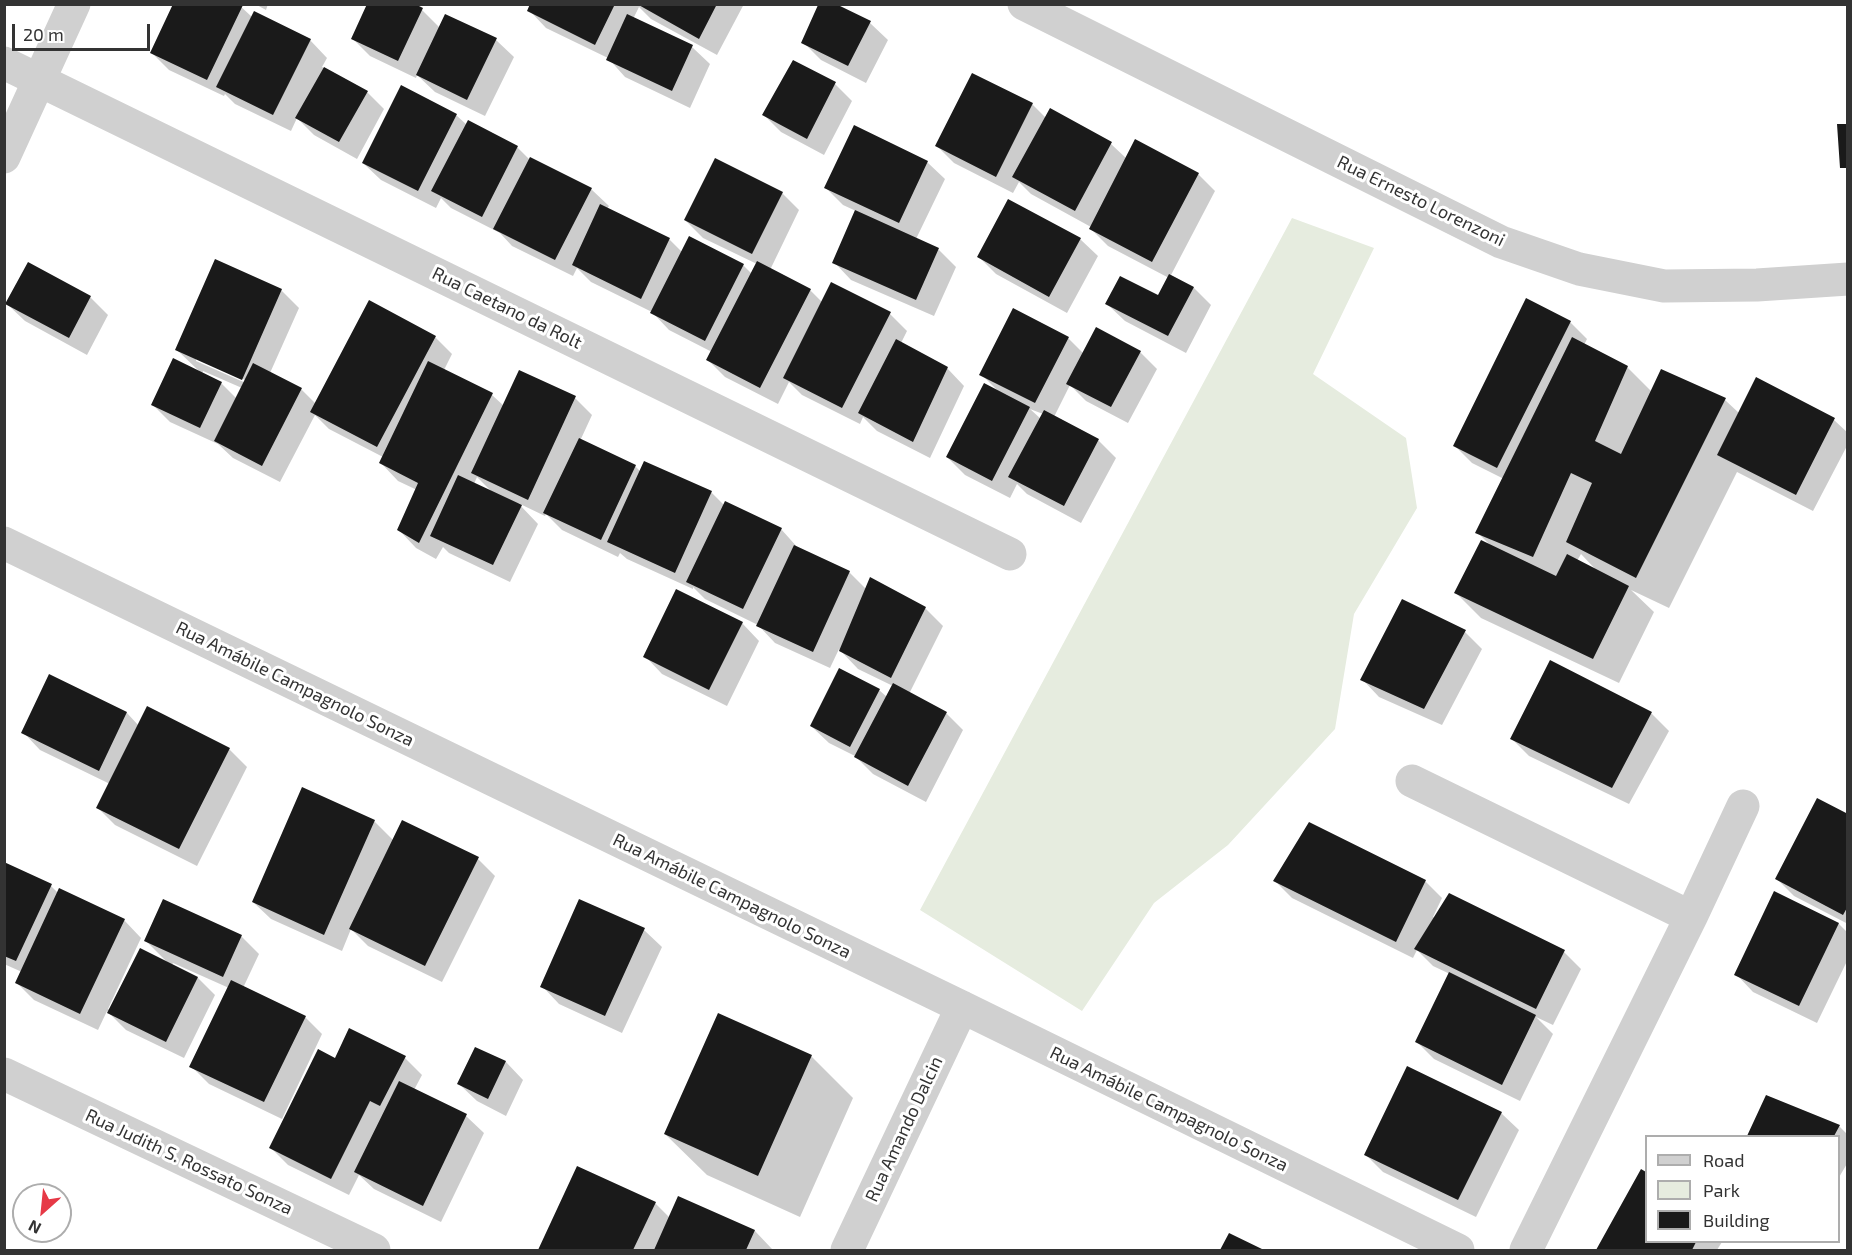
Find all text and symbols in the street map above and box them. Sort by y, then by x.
scale bar [15,12,153,50]
text: 20 m [23,23,64,45]
street label: Rua Ernesto Lorenzoni [1334,151,1508,251]
street label: Rua Caetano da Rolt [429,262,585,354]
street label: Rua Amábile Campagnolo Sonza [172,617,418,751]
street label: Rua Amábile Campagnolo Sonza [609,829,855,963]
street label: Rua Amábile Campagnolo Sonza [1046,1042,1292,1176]
street label: Rua Amando Dalcin [861,1053,947,1205]
street label: Rua Judith S. Rossato Sonza [82,1104,296,1220]
legend [1645,1135,1840,1243]
text: Road [1703,1149,1744,1171]
text: Park [1703,1179,1740,1201]
north arrow [12,1183,72,1243]
text: Building [1703,1209,1770,1231]
text: N [25,1217,44,1239]

